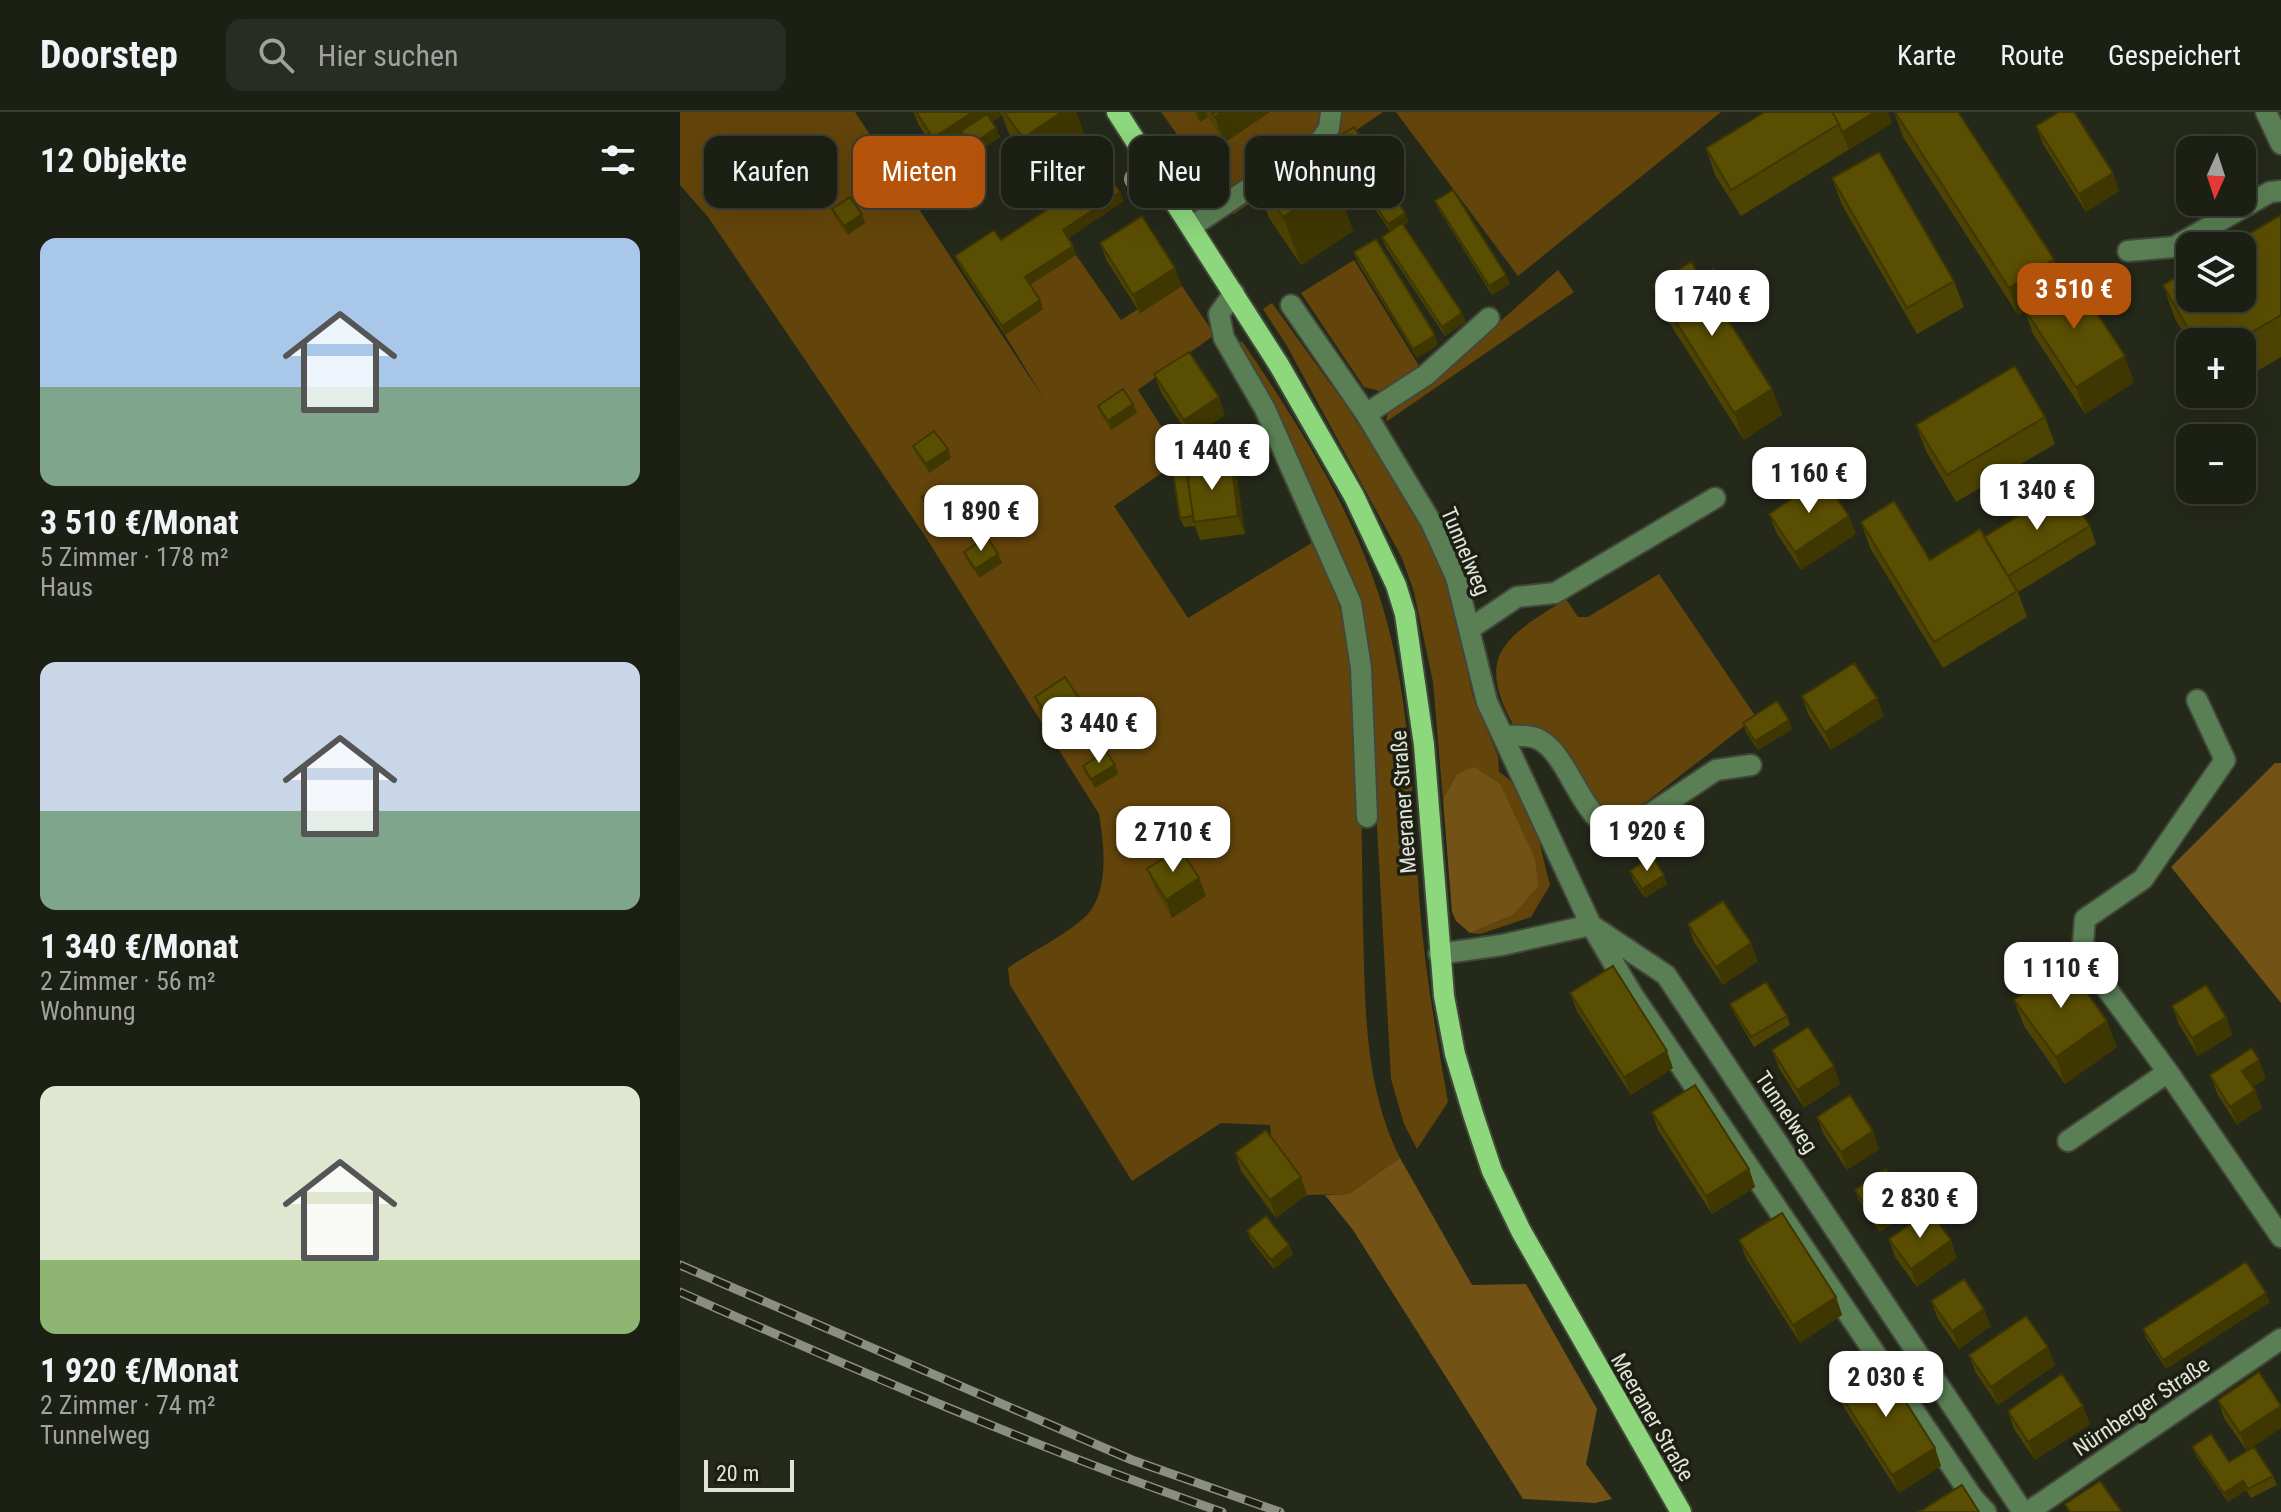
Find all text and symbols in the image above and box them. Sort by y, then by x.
search box [226,19,786,91]
text: Doorstep [40,33,178,77]
icon: search [254,33,298,77]
text: Hier suchen [318,38,458,73]
text: Karte [1897,39,1956,72]
text: Route [2000,39,2064,72]
text: Gespeichert [2108,39,2241,72]
chip: Kaufen [704,136,837,208]
chip: Mieten [853,136,985,208]
chip: Filter [1001,136,1113,208]
chip: Neu [1129,136,1229,208]
chip: Wohnung [1245,136,1404,208]
north arrow [2176,136,2256,216]
map controls [2176,136,2256,504]
icon: filters [596,138,640,182]
text: 12 Objekte [40,140,187,180]
button: layers [2176,232,2256,312]
pin: 3 510 € [2000,263,2148,331]
pin: 1 740 € [1638,270,1786,338]
text: 3 510 € [2035,274,2113,304]
text: 1 740 € [1673,281,1751,311]
icon: home [268,290,412,434]
button: + [2176,328,2256,408]
pin: 1 440 € [1138,424,1286,492]
button: − [2176,424,2256,504]
text: 1 440 € [1173,435,1251,465]
pin: 1 160 € [1735,447,1883,515]
text: 1 160 € [1770,458,1848,488]
pin: 1 340 € [1963,464,2111,532]
text: 1 340 € [1998,475,2076,505]
pin: 1 890 € [907,485,1055,553]
text: 1 890 € [942,496,1020,526]
text: 3 510 €/Monat [40,502,239,542]
street label: Tunnelweg [1436,503,1495,599]
text: 5 Zimmer · 178 m² [40,542,229,572]
text: Haus [40,572,93,602]
pin: 3 440 € [1025,697,1173,765]
text: 3 440 € [1060,708,1138,738]
icon: home [268,714,412,858]
street label: Meeraner Straße [1386,730,1421,874]
pin: 1 920 € [1573,805,1721,873]
pin: 2 710 € [1099,806,1247,874]
text: 1 920 € [1608,816,1686,846]
text: 2 710 € [1134,817,1212,847]
text: 1 340 €/Monat [40,926,239,966]
pin: 1 110 € [1987,942,2135,1010]
text: 1 110 € [2022,953,2100,983]
text: 2 Zimmer · 56 m² [40,966,216,996]
text: Wohnung [40,996,136,1026]
street label: Tunnelweg [1750,1067,1823,1158]
icon: home [268,1138,412,1282]
pin: 2 830 € [1846,1172,1994,1240]
text: 2 830 € [1881,1183,1959,1213]
street label: Meeraner Straße [1606,1349,1699,1486]
text: 1 920 €/Monat [40,1350,239,1390]
pin: 2 030 € [1812,1351,1960,1419]
street label: Nürnberger Straße [2068,1352,2214,1461]
text: 2 030 € [1847,1362,1925,1392]
text: 2 Zimmer · 74 m² [40,1390,216,1420]
text: Tunnelweg [40,1420,150,1450]
scale bar [704,1456,794,1492]
text: 20 m [716,1461,759,1486]

